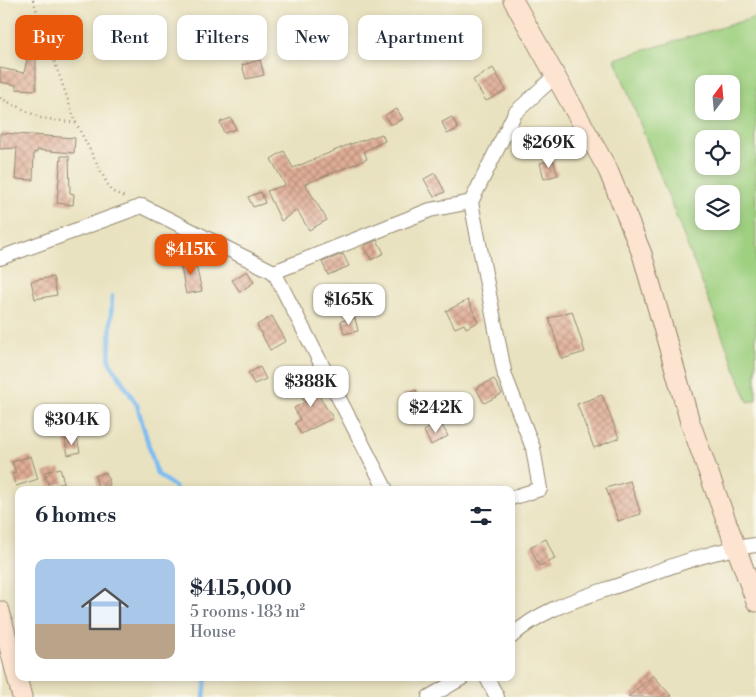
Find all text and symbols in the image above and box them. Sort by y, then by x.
chip: Buy [15,15,83,60]
chip: Rent [93,15,167,60]
chip: Filters [177,15,267,60]
chip: New [277,15,348,60]
chip: Apartment [358,15,482,60]
north arrow [695,75,740,120]
map controls [695,75,740,230]
pin: $269K [514,126,584,169]
button: locate [695,130,740,175]
text: $269K [523,133,575,153]
button: layers [695,185,740,230]
pin: $415K [156,234,226,276]
text: $415K [166,240,216,260]
pin: $165K [314,284,384,326]
text: $165K [324,290,374,310]
pin: $388K [276,366,346,408]
text: $388K [285,372,337,392]
pin: $242K [401,392,471,434]
text: $242K [409,398,463,418]
pin: $304K [37,404,107,446]
text: $304K [45,410,99,430]
icon: filters [467,502,495,530]
text: 6 homes [35,503,116,529]
text: $415,000 [190,576,292,602]
icon: home [75,579,135,639]
text: 5 rooms · 183 m² [190,602,305,622]
text: House [190,622,236,642]

